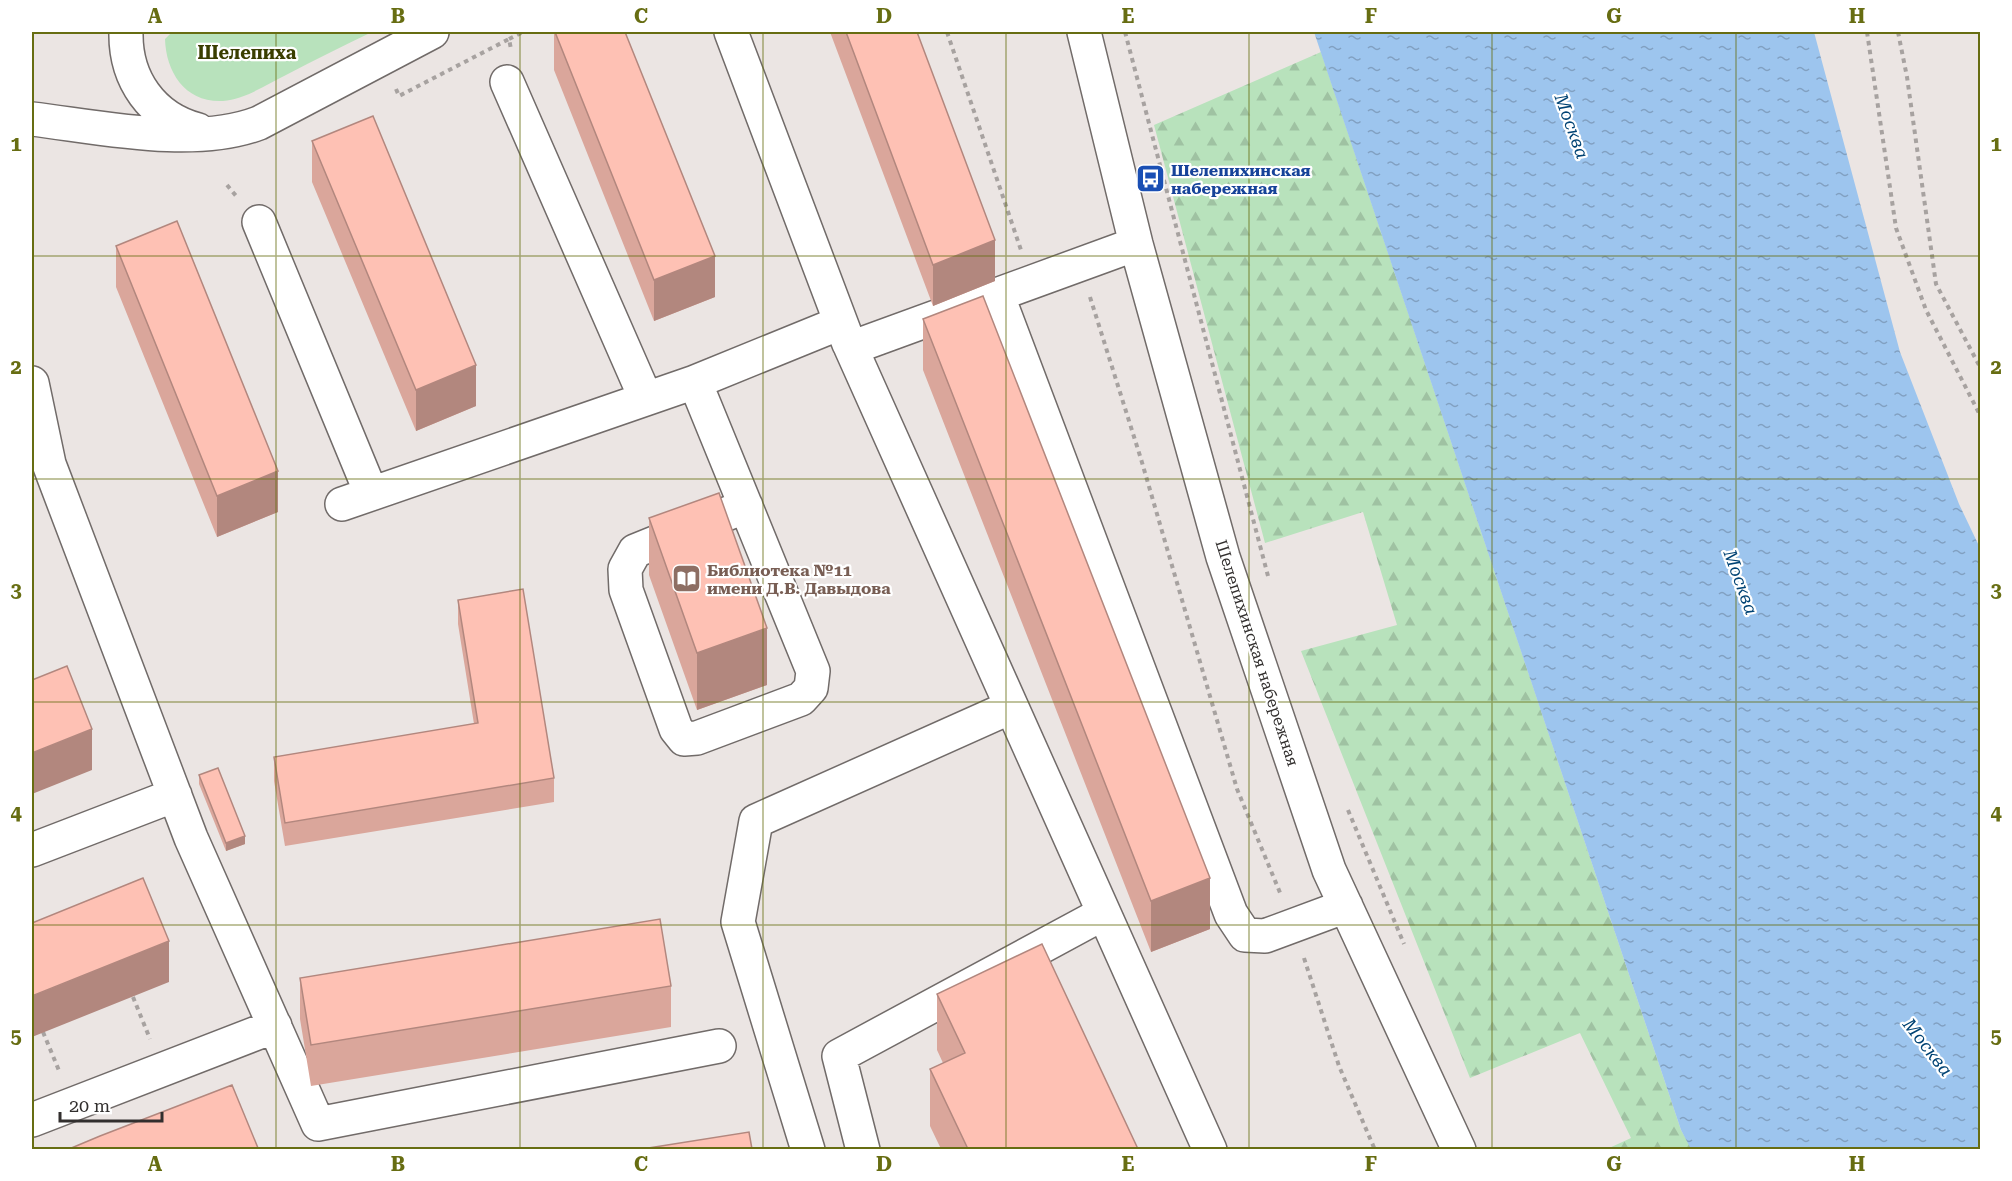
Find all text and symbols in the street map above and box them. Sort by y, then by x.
text: A [148,4,163,28]
text: B [391,4,405,28]
text: C [634,4,648,28]
text: D [876,4,892,28]
text: E [1122,4,1135,28]
text: F [1365,4,1377,28]
text: G [1606,4,1622,28]
text: H [1849,4,1865,28]
district label: Шелепиха [198,42,297,63]
water label: Москва [1550,90,1593,161]
text: 1 [10,132,22,156]
text: 1 [1990,132,2002,156]
place label: Шелепихинская набережная [1171,161,1311,198]
bus stop icon: Шелепихинская набережная [1134,163,1166,195]
text: 2 [10,355,22,379]
text: 2 [1990,355,2002,379]
street label: Шелепихинская набережная [1211,537,1303,769]
water label: Москва [1719,546,1762,617]
place label: Библиотека №11 имени Д.В. Давыдова [707,561,891,598]
library icon: Библиотека №11 имени Д.В. Давыдова [670,563,702,595]
text: 3 [10,578,22,602]
text: 3 [1990,578,2002,602]
text: 4 [10,801,22,825]
text: 4 [1990,801,2002,825]
water label: Москва [1898,1013,1957,1080]
text: 5 [10,1024,22,1048]
text: 5 [1990,1024,2002,1048]
scale bar [60,1085,162,1123]
text: 20 m [69,1095,110,1116]
text: A [148,1152,163,1176]
text: B [391,1152,405,1176]
text: C [634,1152,648,1176]
text: D [876,1152,892,1176]
text: E [1122,1152,1135,1176]
text: F [1365,1152,1377,1176]
text: G [1606,1152,1622,1176]
text: H [1849,1152,1865,1176]

